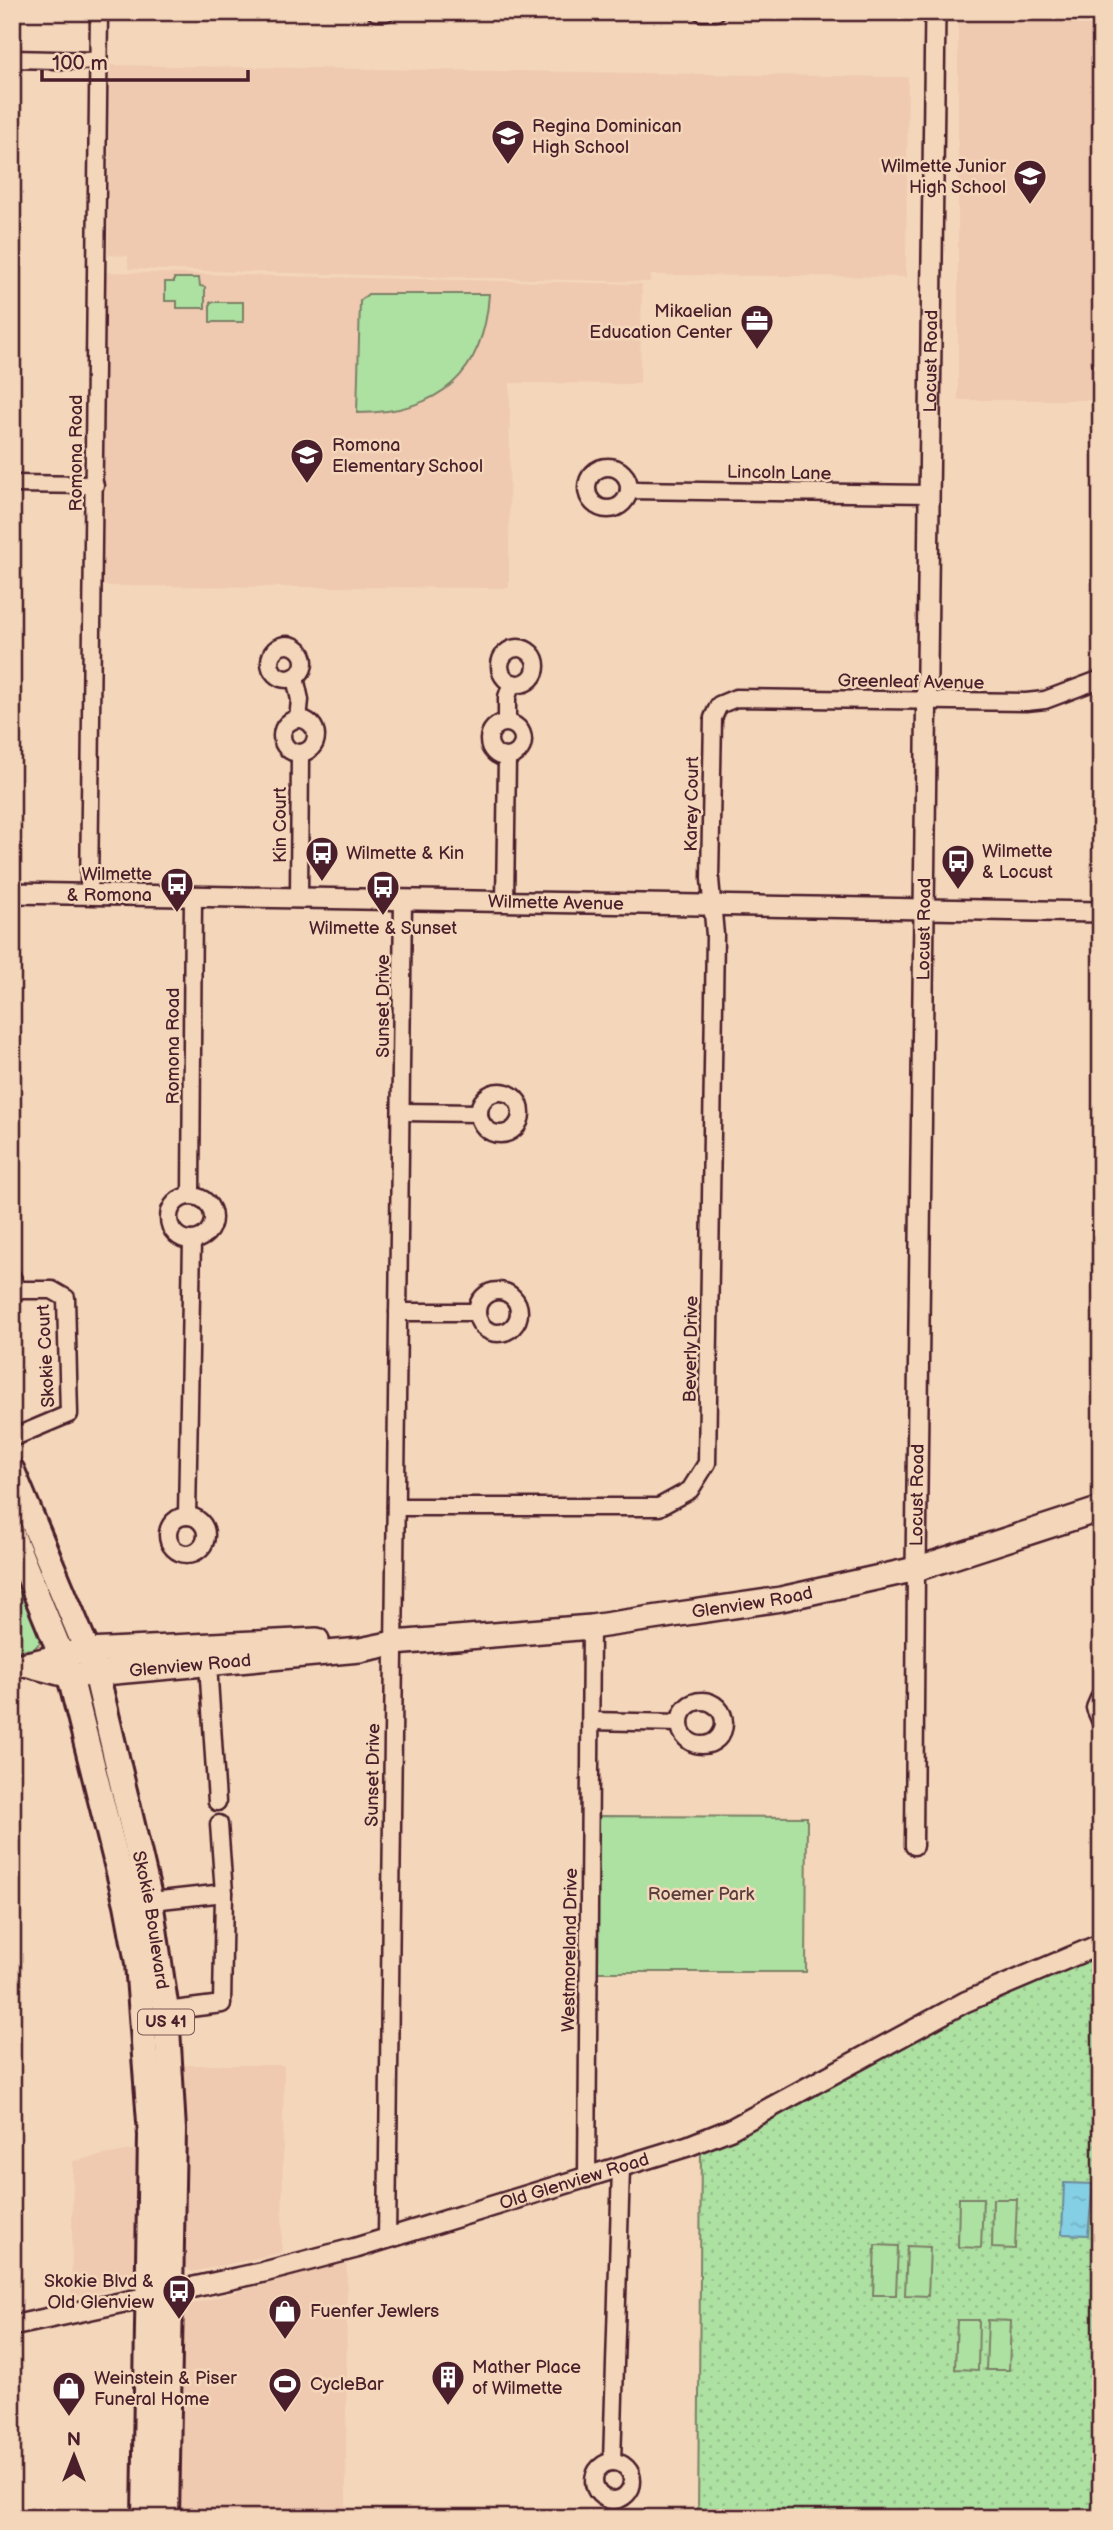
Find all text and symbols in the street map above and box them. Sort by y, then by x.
scale bar [42,38,248,82]
text: 100 m [52,51,108,76]
place label: Regina Dominican High School [532,116,682,158]
school or university icon: Regina Dominican High School [489,117,527,166]
place label: Wilmette Junior High School [881,156,1006,198]
school or university icon: Wilmette Junior High School [1011,157,1049,206]
place label: Mikaelian Education Center [589,301,732,343]
office icon: Mikaelian Education Center [738,302,776,351]
street label: Locust Road [920,310,942,412]
street label: Romona Road [66,395,87,511]
place label: Romona Elementary School [332,435,483,477]
school or university icon: Romona Elementary School [288,436,326,485]
street label: Lincoln Lane [727,462,832,484]
street label: Greenleaf Avenue [837,670,985,694]
street label: Karey Court [681,756,703,852]
street label: Kin Court [270,787,291,863]
bus stop icon: Wilmette & Kin [303,834,341,883]
place label: Wilmette & Locust [982,841,1053,883]
bus stop icon: Wilmette & Locust [939,842,977,891]
place label: Wilmette & Kin [346,843,464,864]
place label: Wilmette & Romona [67,864,152,906]
bus stop icon: Wilmette & Romona [158,865,196,914]
bus stop icon: Wilmette & Sunset [364,868,402,917]
street label: Locust Road [913,878,935,980]
street label: Wilmette Avenue [488,891,624,914]
place label: Wilmette & Sunset [309,918,457,939]
street label: Sunset Drive [373,954,394,1058]
street label: Romona Road [163,988,184,1104]
street label: Beverly Drive [680,1295,702,1403]
street label: Skokie Court [33,1303,59,1408]
street label: Locust Road [906,1444,928,1546]
street label: Glenview Road [690,1582,815,1623]
street label: Glenview Road [128,1649,252,1681]
street label: Sunset Drive [362,1723,384,1827]
street label: Skokie Boulevard [128,1849,173,1991]
street label: Westmoreland Drive [558,1867,582,2032]
park label: Roemer Park [648,1884,755,1905]
road number: US 41 [138,2010,194,2034]
street label: Old Glenview Road [497,2148,651,2214]
place label: Skokie Blvd & Old Glenview [44,2271,154,2313]
bus stop icon: Skokie Blvd & Old Glenview [160,2272,198,2321]
shop icon: Fuenfer Jewlers [266,2292,304,2341]
place label: Fuenfer Jewlers [310,2301,439,2322]
place label: Mather Place of Wilmette [472,2357,581,2399]
building icon: Mather Place of Wilmette [429,2358,467,2407]
sports icon: CycleBar [266,2365,304,2414]
place label: Weinstein & Piser Funeral Home [94,2368,237,2410]
shop icon: Weinstein & Piser Funeral Home [50,2369,88,2418]
place label: CycleBar [310,2374,384,2395]
north arrow [38,2422,108,2492]
text: N [67,2429,81,2452]

